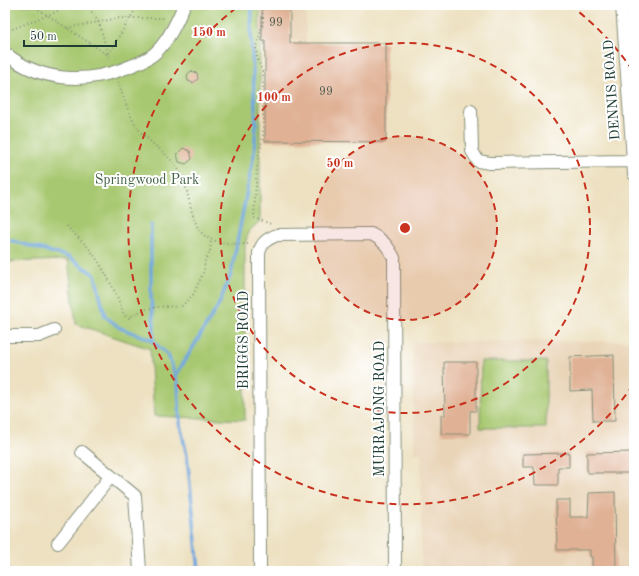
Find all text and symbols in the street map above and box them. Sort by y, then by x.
house number: 99 [269,17,283,29]
scale bar [24,22,116,48]
text: 150 m [192,26,226,39]
text: 50 m [30,30,57,43]
street label: DENNIS ROAD [601,39,623,141]
house number: 99 [319,86,333,98]
text: 100 m [257,92,291,104]
text: 50 m [327,157,354,170]
park label: Springwood Park [95,173,199,187]
centre of rings [398,221,412,235]
street label: BRIGGS ROAD [237,291,251,389]
street label: MURRAJONG ROAD [373,341,387,477]

